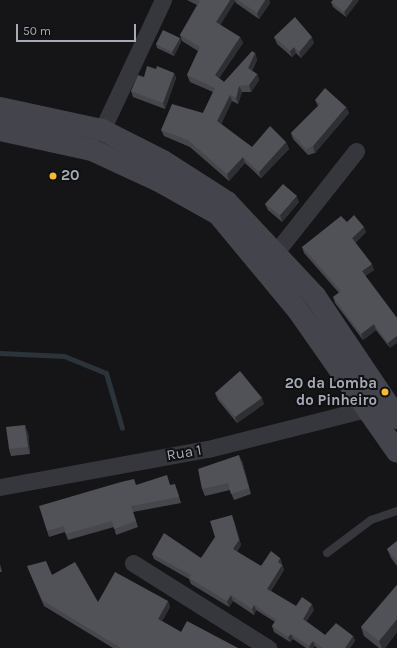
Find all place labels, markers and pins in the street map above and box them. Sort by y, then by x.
place label: 20 [61,167,80,185]
marker: 20 [48,171,58,181]
place label: 20 da Lomba do Pinheiro [285,374,377,409]
marker: 20 da Lomba do Pinheiro [380,387,390,397]

